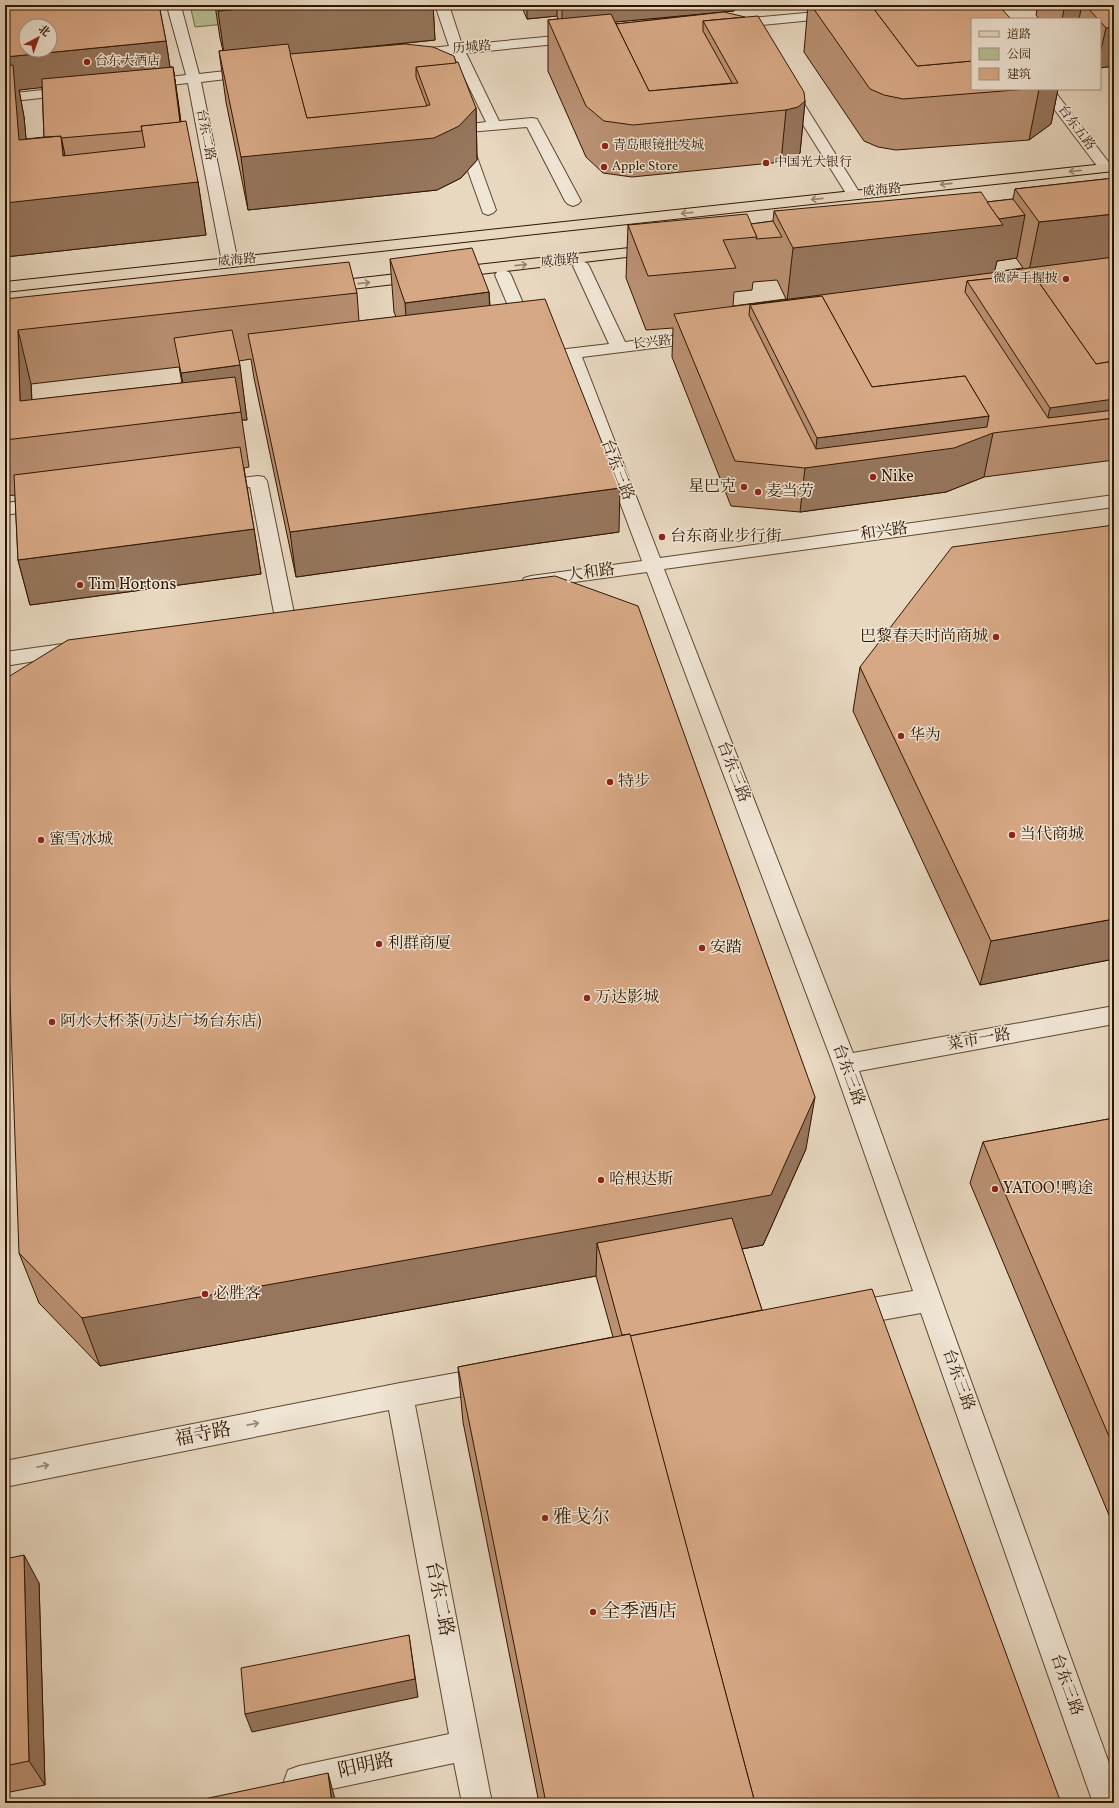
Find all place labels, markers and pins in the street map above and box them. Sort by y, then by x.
place label: 台东大酒店 [95,53,160,71]
marker: 台东大酒店 [82,57,92,67]
place label: 青岛眼镜批发城 [613,137,704,155]
marker: 青岛眼镜批发城 [600,141,610,151]
place label: 中国光大银行 [774,154,852,172]
place label: Apple Store [612,158,678,176]
marker: 中国光大银行 [761,158,771,168]
marker: Apple Store [599,162,609,172]
place label: 微萨手握披 [993,270,1058,288]
marker: 微萨手握披 [1061,274,1071,284]
place label: Nike [881,466,914,488]
marker: Nike [868,472,878,482]
place label: 星巴克 [688,476,736,498]
place label: 麦当劳 [766,481,814,503]
marker: 星巴克 [739,482,749,492]
marker: 麦当劳 [753,487,763,497]
place label: 台东商业步行街 [670,526,782,548]
marker: 台东商业步行街 [657,532,667,542]
place label: Tim Hortons [88,574,177,596]
marker: Tim Hortons [75,580,85,590]
place label: 巴黎春天时尚商城 [860,626,988,648]
marker: 巴黎春天时尚商城 [991,632,1001,642]
place label: 华为 [909,725,941,747]
marker: 华为 [896,731,906,741]
place label: 特步 [618,771,650,793]
marker: 特步 [605,777,615,787]
place label: 当代商城 [1020,824,1084,846]
place label: 蜜雪冰城 [49,829,113,851]
marker: 当代商城 [1007,830,1017,840]
marker: 蜜雪冰城 [36,835,46,845]
place label: 利群商厦 [387,933,451,955]
place label: 安踏 [710,937,742,959]
marker: 利群商厦 [374,939,384,949]
marker: 安踏 [697,943,707,953]
place label: 万达影城 [595,987,659,1009]
marker: 万达影城 [582,993,592,1003]
place label: 阿水大杯茶(万达广场台东店) [60,1011,262,1033]
marker: 阿水大杯茶(万达广场台东店) [47,1017,57,1027]
place label: 哈根达斯 [609,1169,673,1191]
marker: 哈根达斯 [596,1175,606,1185]
place label: YATOO!鸭途 [1003,1178,1093,1200]
marker: YATOO!鸭途 [990,1184,1000,1194]
place label: 必胜客 [213,1283,261,1305]
marker: 必胜客 [200,1289,210,1299]
place label: 雅戈尔 [553,1505,610,1531]
marker: 雅戈尔 [540,1513,550,1523]
place label: 全季酒店 [601,1599,677,1625]
marker: 全季酒店 [588,1607,598,1617]

